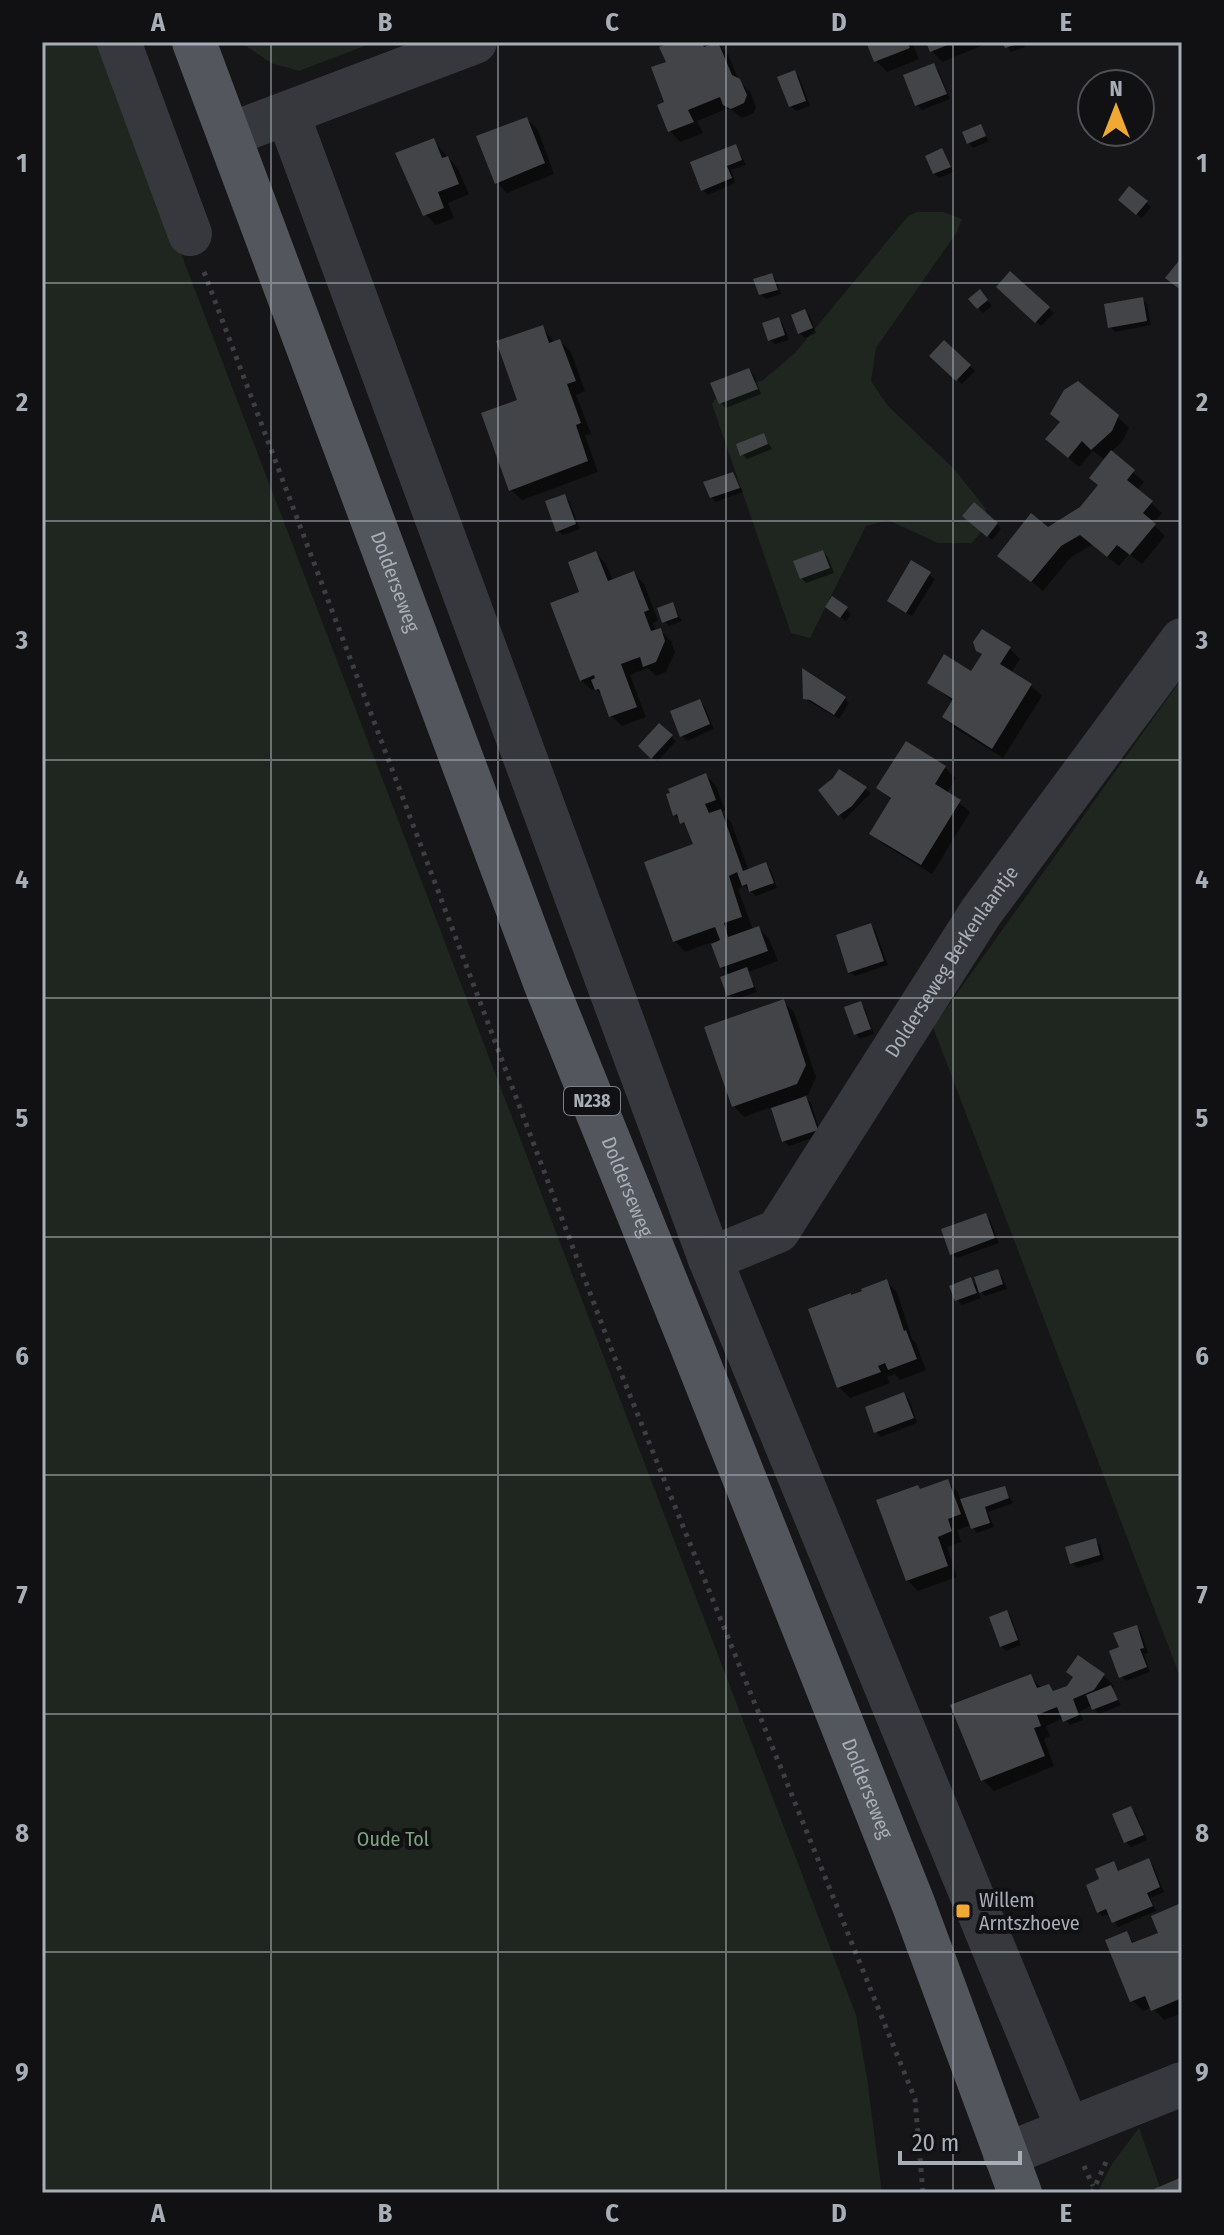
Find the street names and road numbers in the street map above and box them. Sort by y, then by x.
street label: Dolderseweg [366,528,425,636]
street label: Dolderseweg Berkenlaantje [880,861,1023,1062]
road number: N238 [564,1087,620,1115]
street label: Dolderseweg [597,1133,659,1241]
street label: Dolderseweg [837,1735,898,1843]

